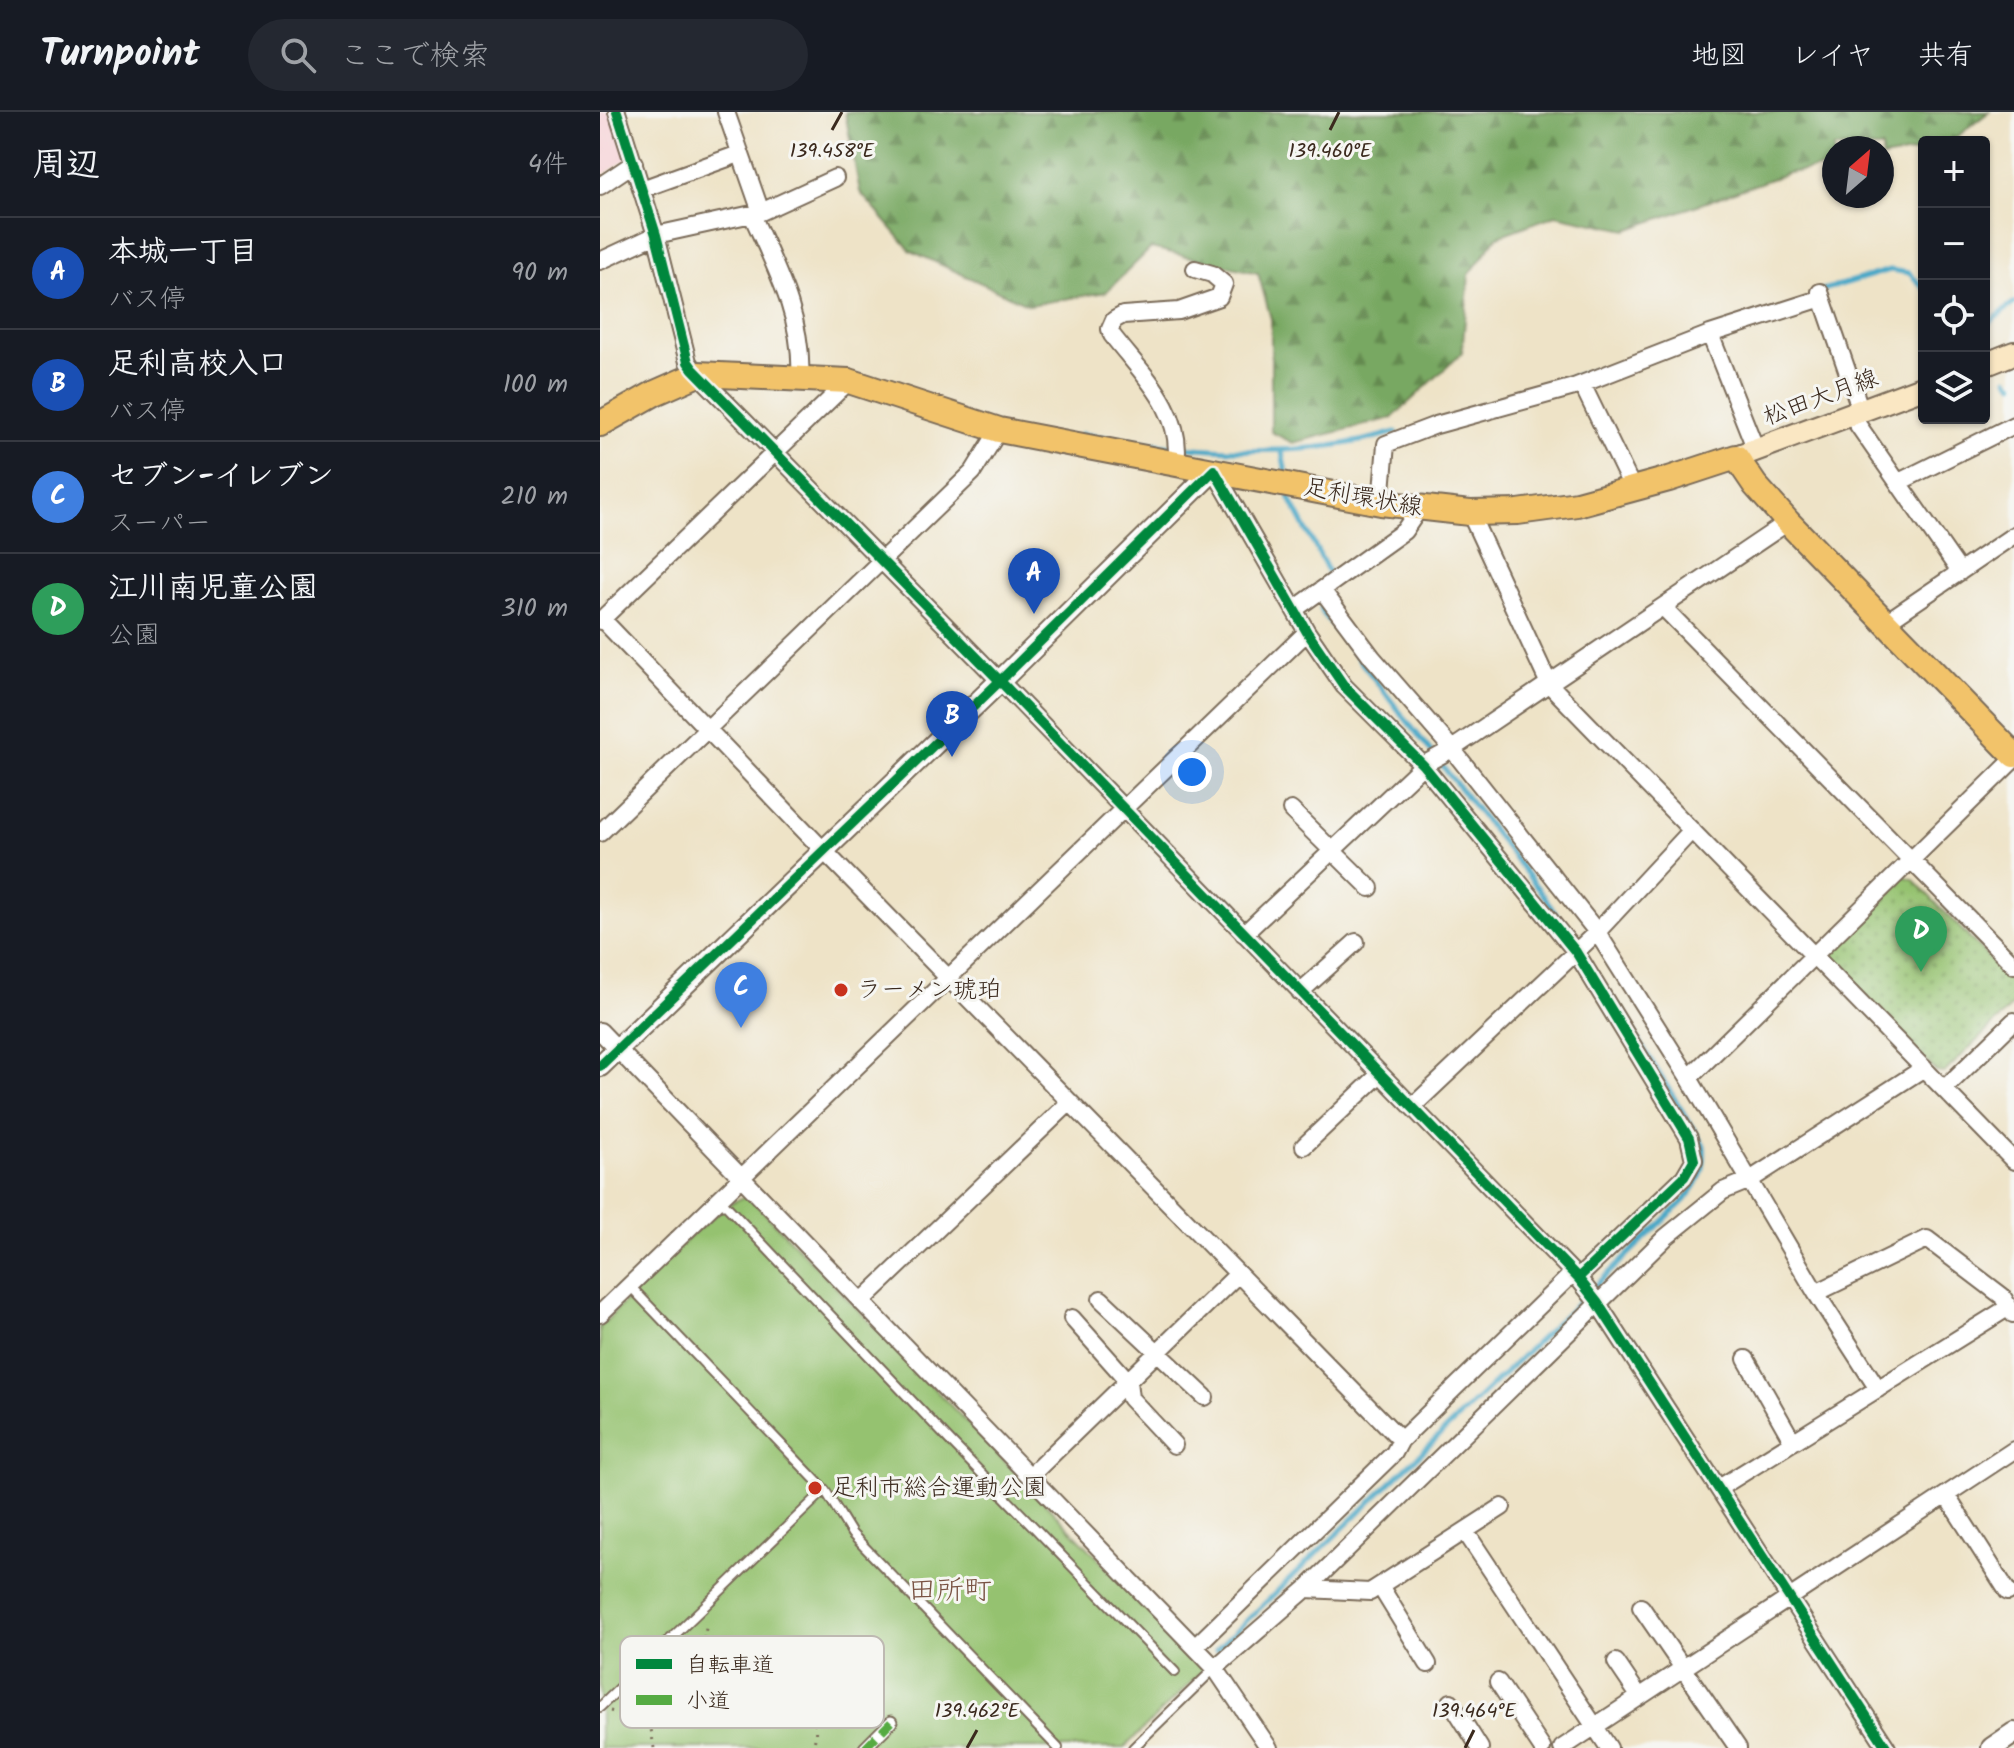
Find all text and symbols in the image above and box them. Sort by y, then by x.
search box [248,19,808,91]
text: Turnpoint [40,25,200,85]
icon: search [276,33,320,77]
text: ここで検索 [340,33,490,81]
text: 地図 [1691,34,1747,79]
text: レイヤ [1791,34,1874,79]
text: 共有 [1918,34,1974,79]
text: 139.458°E [790,136,876,168]
text: 139.460°E [1289,136,1373,168]
north arrow [1822,136,1894,208]
map controls [1918,136,1990,424]
button: + [1918,136,1990,208]
text: 周辺 [32,139,100,193]
text: 4件 [528,144,568,186]
button: − [1918,208,1990,280]
text: 本城一丁目 [108,229,258,277]
text: A [50,252,66,294]
text: 90 m [511,252,568,294]
text: バス停 [108,279,186,321]
button: locate [1918,280,1990,352]
text: 足利高校入口 [108,341,288,389]
button: layers [1918,352,1990,424]
street label: 松田大月線 [1758,359,1884,437]
text: B [50,364,66,406]
text: 100 m [503,364,568,406]
text: バス停 [108,391,186,433]
text: セブン-イレブン [108,453,334,501]
street label: 足利環状線 [1301,468,1425,528]
text: C [50,476,66,518]
text: 210 m [501,476,568,518]
text: スーパー [108,503,211,545]
pin: A [1008,548,1060,614]
text: 江川南児童公園 [108,565,318,613]
text: D [49,588,67,630]
text: 310 m [501,588,568,630]
text: 公園 [108,615,160,657]
pin: B [926,691,978,757]
your location [1172,752,1212,792]
pin: D [1895,906,1947,972]
pin: C [715,962,767,1028]
place label: ラーメン琥珀 [857,971,1001,1010]
marker: ラーメン琥珀 [832,981,850,999]
place label: 足利市総合運動公園 [831,1469,1047,1508]
marker: 足利市総合運動公園 [806,1479,824,1497]
district label: 田所町 [908,1569,992,1614]
legend [620,1636,884,1728]
text: 自転車道 [686,1649,774,1684]
text: 小道 [686,1685,730,1720]
text: 139.462°E [935,1696,1021,1728]
text: 139.464°E [1432,1696,1517,1728]

